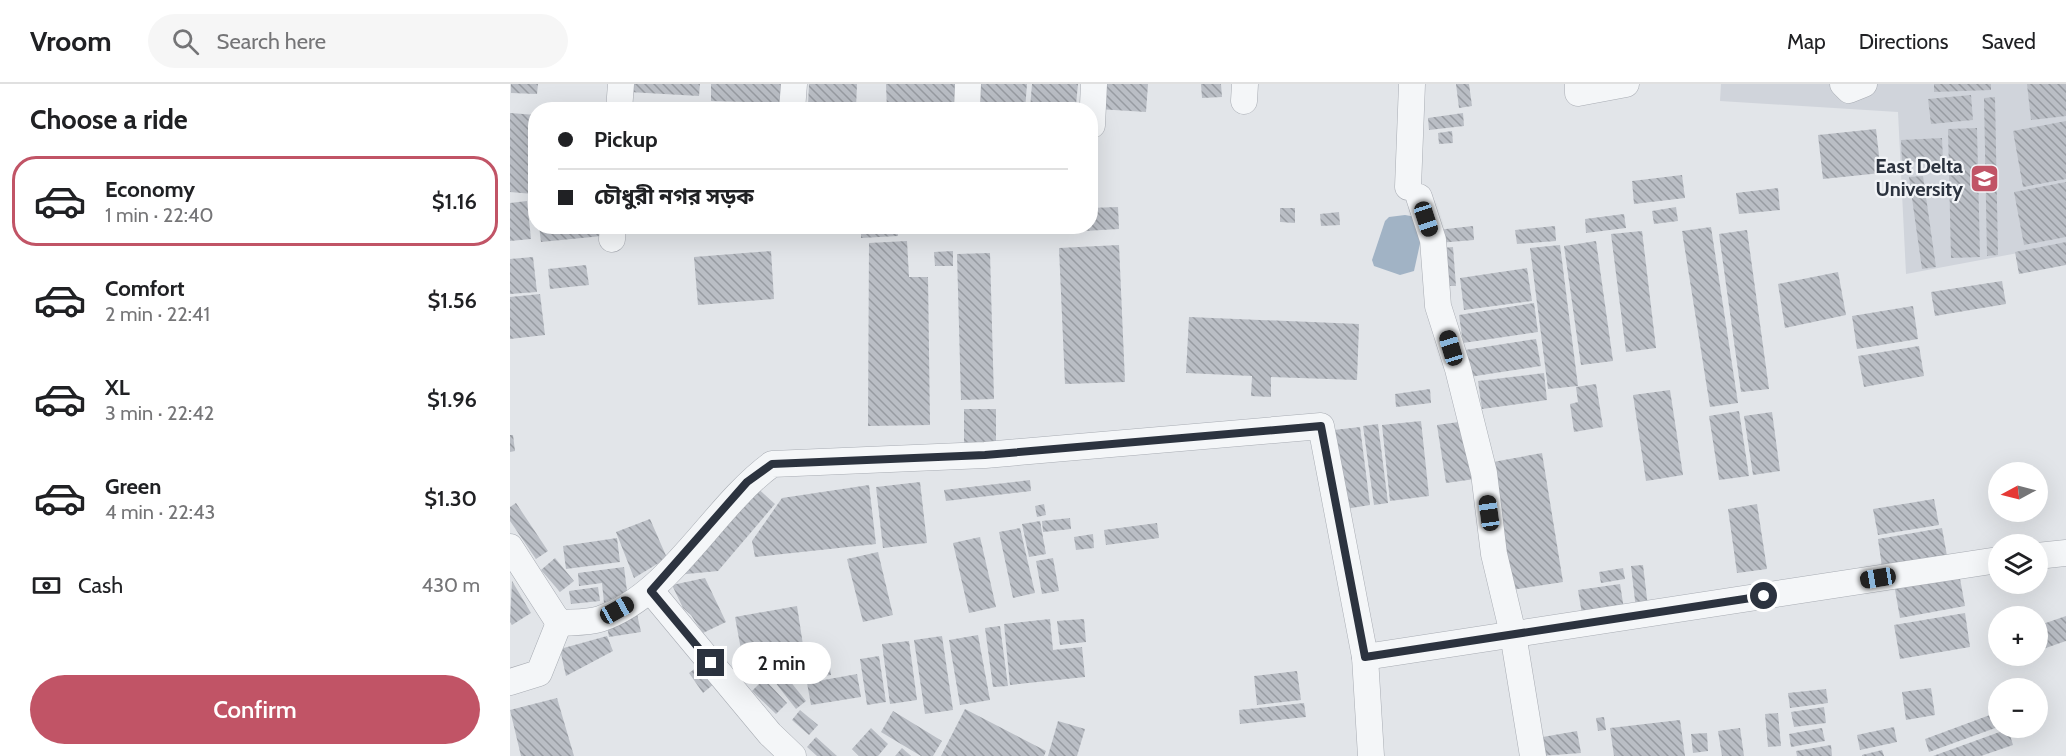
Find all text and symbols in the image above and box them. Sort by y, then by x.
search box [148,14,568,68]
text: Vroom [30,24,112,58]
icon: search [169,25,202,58]
text: Search here [217,28,326,55]
text: Map [1787,29,1826,54]
text: Directions [1859,29,1948,54]
text: Saved [1981,29,2036,54]
text: Choose a ride [30,103,188,136]
text: Pickup [594,126,658,153]
place label: East Delta University [1875,154,1963,201]
school or university icon: East Delta University [1968,162,2000,194]
icon: car [33,174,87,228]
text: Economy [105,176,195,203]
text: চৌধুরী নগর সড়ক [594,183,754,210]
text: $1.16 [432,188,477,215]
car [1412,199,1440,239]
text: 1 min · 22:40 [105,203,213,227]
icon: car [33,273,87,327]
text: Comfort [105,275,184,302]
text: $1.56 [427,287,477,314]
text: 2 min · 22:41 [105,302,210,326]
car [1437,328,1465,368]
icon: car [33,372,87,426]
text: XL [105,374,130,401]
text: $1.96 [427,386,477,413]
text: 3 min · 22:42 [105,401,214,425]
north arrow [1988,462,2048,522]
map controls [1988,462,2048,738]
icon: car [33,471,87,525]
text: Green [105,473,161,500]
text: $1.30 [424,485,477,512]
car [1478,494,1500,532]
text: 4 min · 22:43 [105,500,215,524]
button: layers [1988,534,2048,594]
car [1859,566,1897,590]
icon: cash [30,569,63,602]
text: Cash [78,572,123,599]
text: 430 m [422,573,480,597]
route start [1750,582,1777,609]
car [597,593,637,627]
button: + [1988,606,2048,666]
callout: 2 min [732,642,831,684]
route end [697,649,724,676]
text: 2 min [757,651,806,675]
button: Confirm [30,675,480,744]
button: − [1988,678,2048,738]

